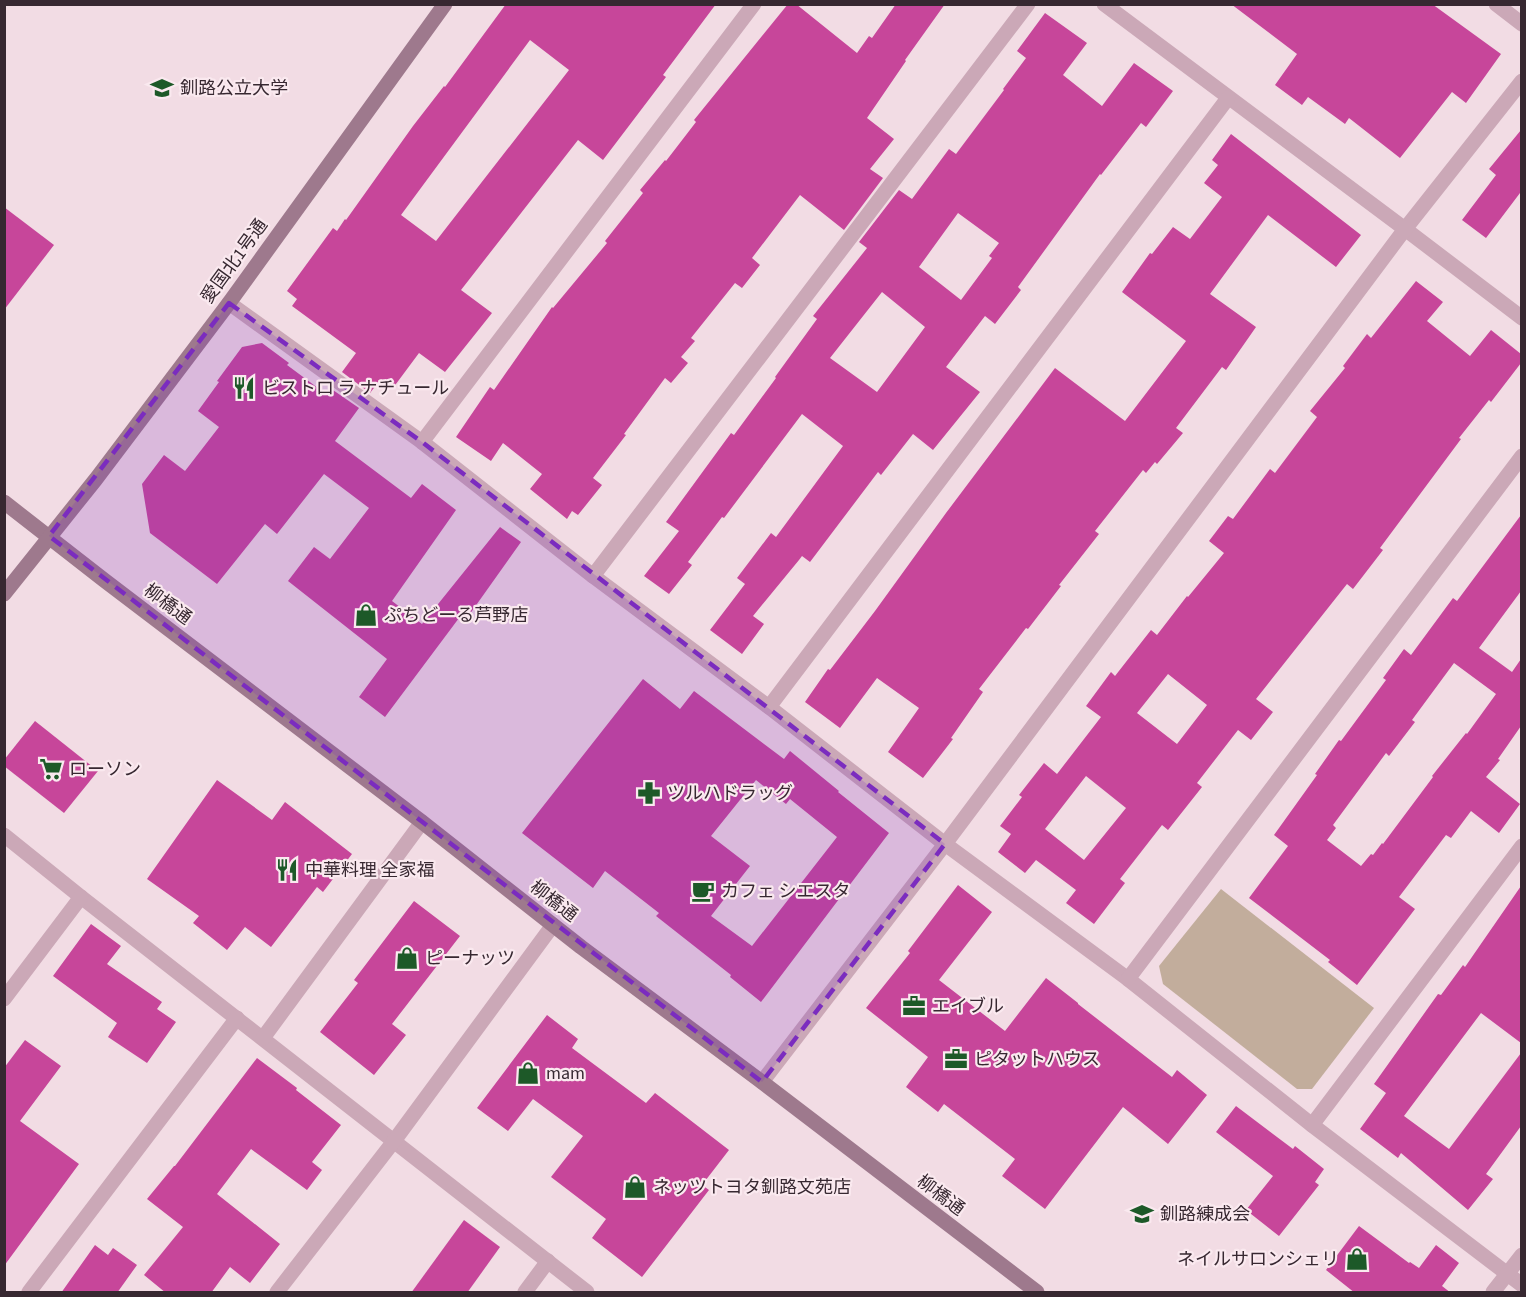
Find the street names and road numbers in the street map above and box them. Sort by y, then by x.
street label: 愛国北1号通 [195,214,274,309]
street label: 柳橋通 [139,578,197,631]
street label: 柳橋通 [525,875,583,928]
street label: 柳橋通 [912,1169,970,1222]

